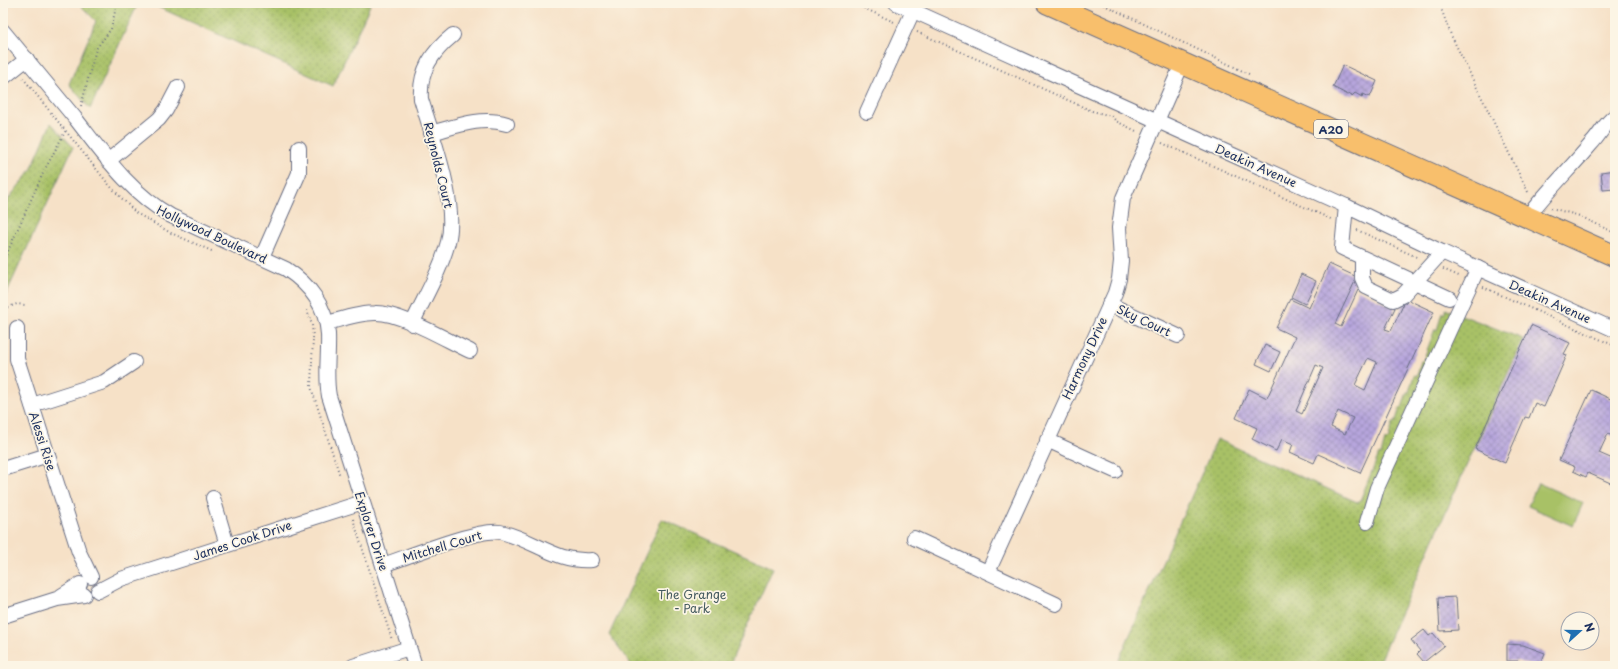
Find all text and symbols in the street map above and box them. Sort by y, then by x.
street label: Reynolds Court [420,120,458,210]
road number: A20 [1314,120,1348,138]
street label: Deakin Avenue [1212,139,1300,191]
street label: Hollywood Boulevard [154,200,271,268]
street label: Deakin Avenue [1506,275,1594,327]
street label: Sky Court [1114,300,1174,340]
street label: Harmony Drive [1057,314,1111,402]
street label: Alessi Rise [25,409,61,473]
street label: Explorer Drive [351,489,393,573]
street label: James Cook Drive [190,515,294,565]
street label: Mitchell Court [400,525,484,567]
park label: The Grange - Park [658,585,727,617]
north arrow [1560,611,1600,651]
text: N [1580,620,1599,635]

